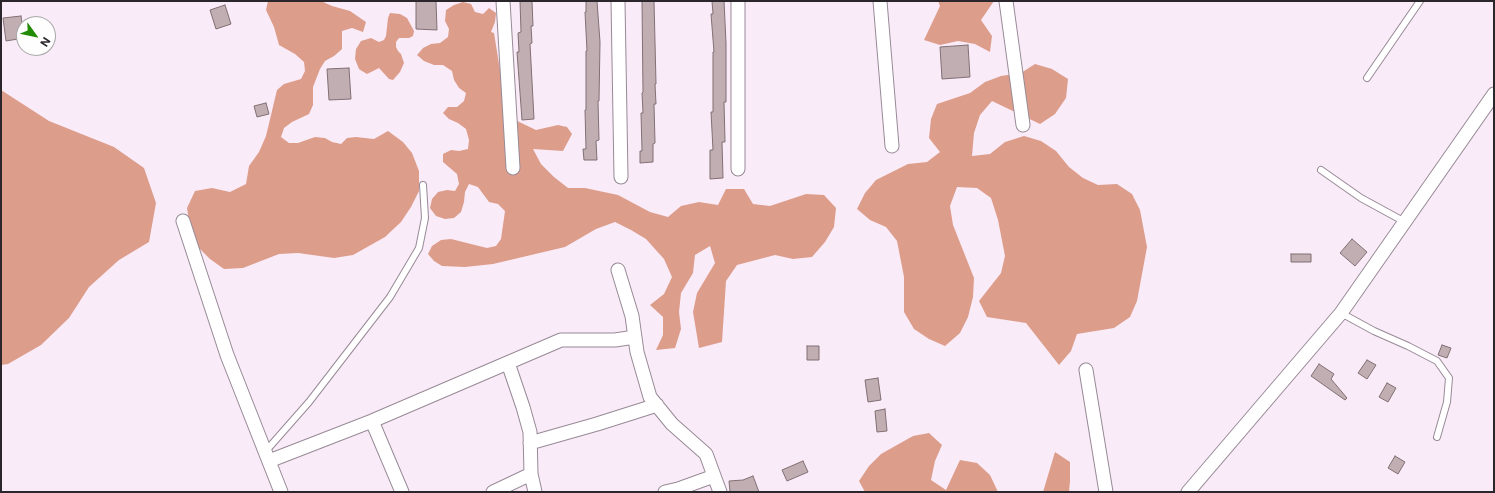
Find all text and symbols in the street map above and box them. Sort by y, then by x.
north arrow [16,16,56,56]
text: N [37,35,53,49]

